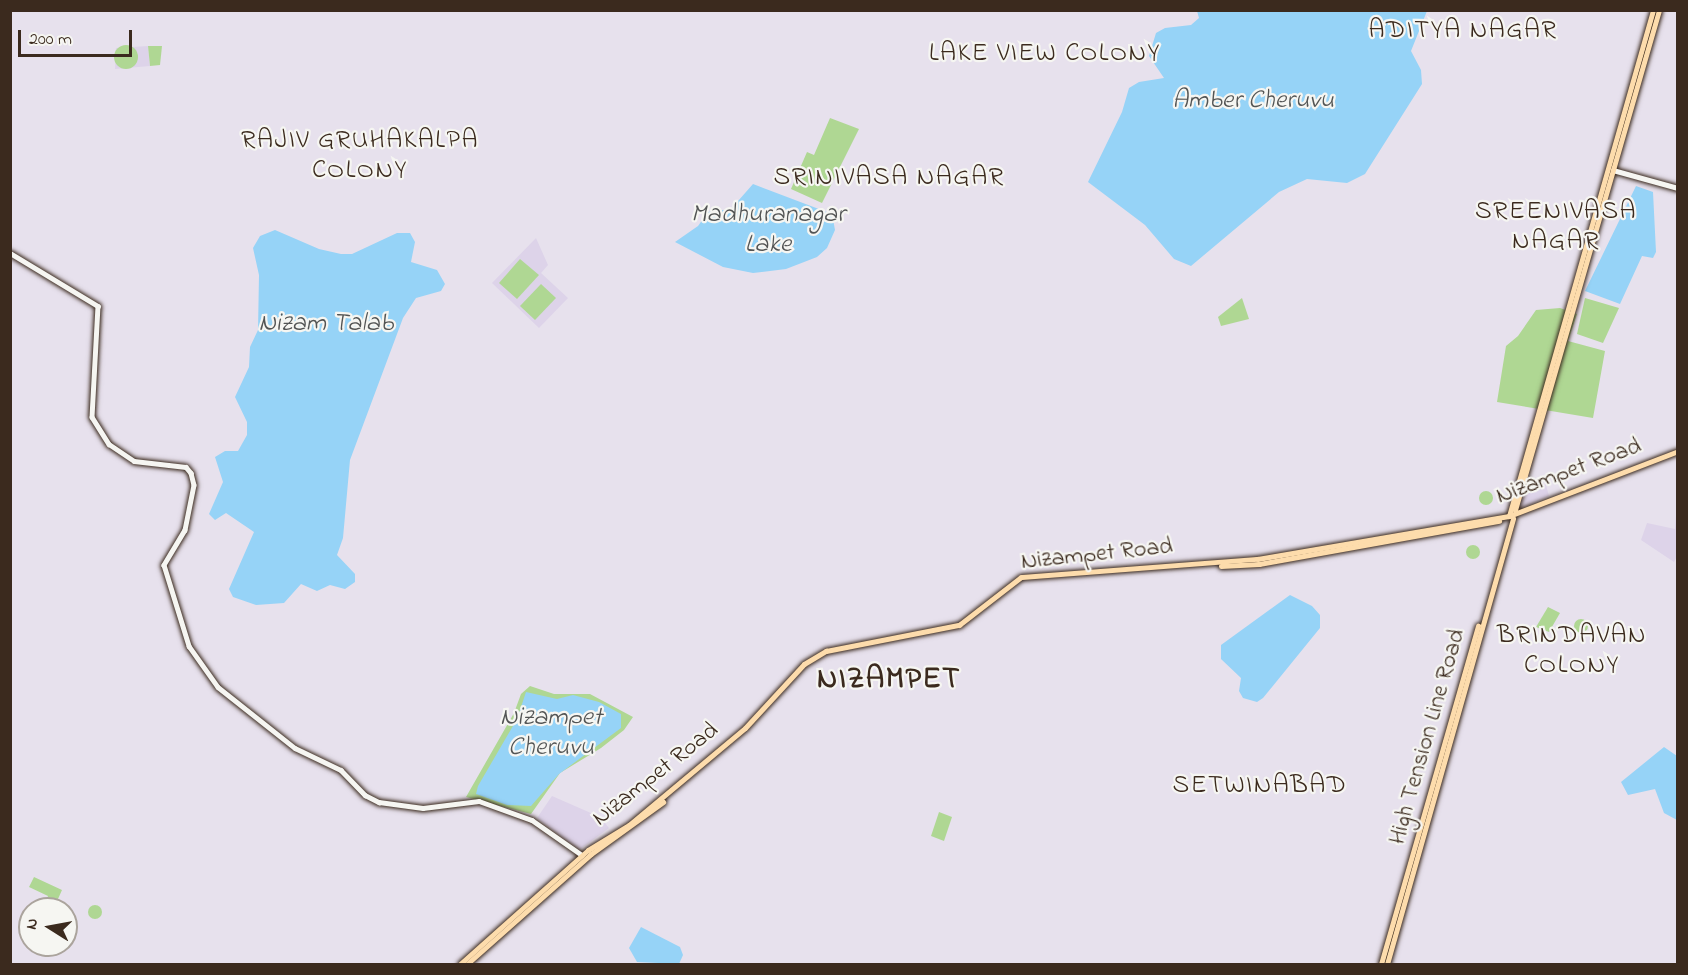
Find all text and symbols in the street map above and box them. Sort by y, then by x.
district label: ADITYA NAGAR [1369,16,1557,48]
scale bar [21,18,135,56]
text: 200 m [29,27,72,53]
district label: LAKE VIEW COLONY [929,39,1161,71]
water label: Amber Cheruvu [1172,86,1334,118]
district label: RAJIV GRUHAKALPA COLONY [241,126,479,188]
district label: SRINIVASA NAGAR [773,163,1005,195]
district label: SREENIVASA NAGAR [1475,197,1637,258]
water label: Madhuranagar Lake [691,200,845,262]
water label: Nizam Talab [259,309,393,341]
street label: Nizampet Road [1493,432,1645,512]
street label: Nizampet Road [1020,533,1174,577]
district label: BRINDAVAN COLONY [1497,621,1647,682]
street label: High Tension Line Road [1383,626,1473,848]
district label: NIZAMPET [817,662,961,698]
water label: Nizampet Cheruvu [500,703,602,764]
street label: Nizampet Road [587,717,725,833]
district label: SETWINABAD [1173,771,1347,803]
north arrow [18,897,78,957]
text: N [19,916,45,932]

